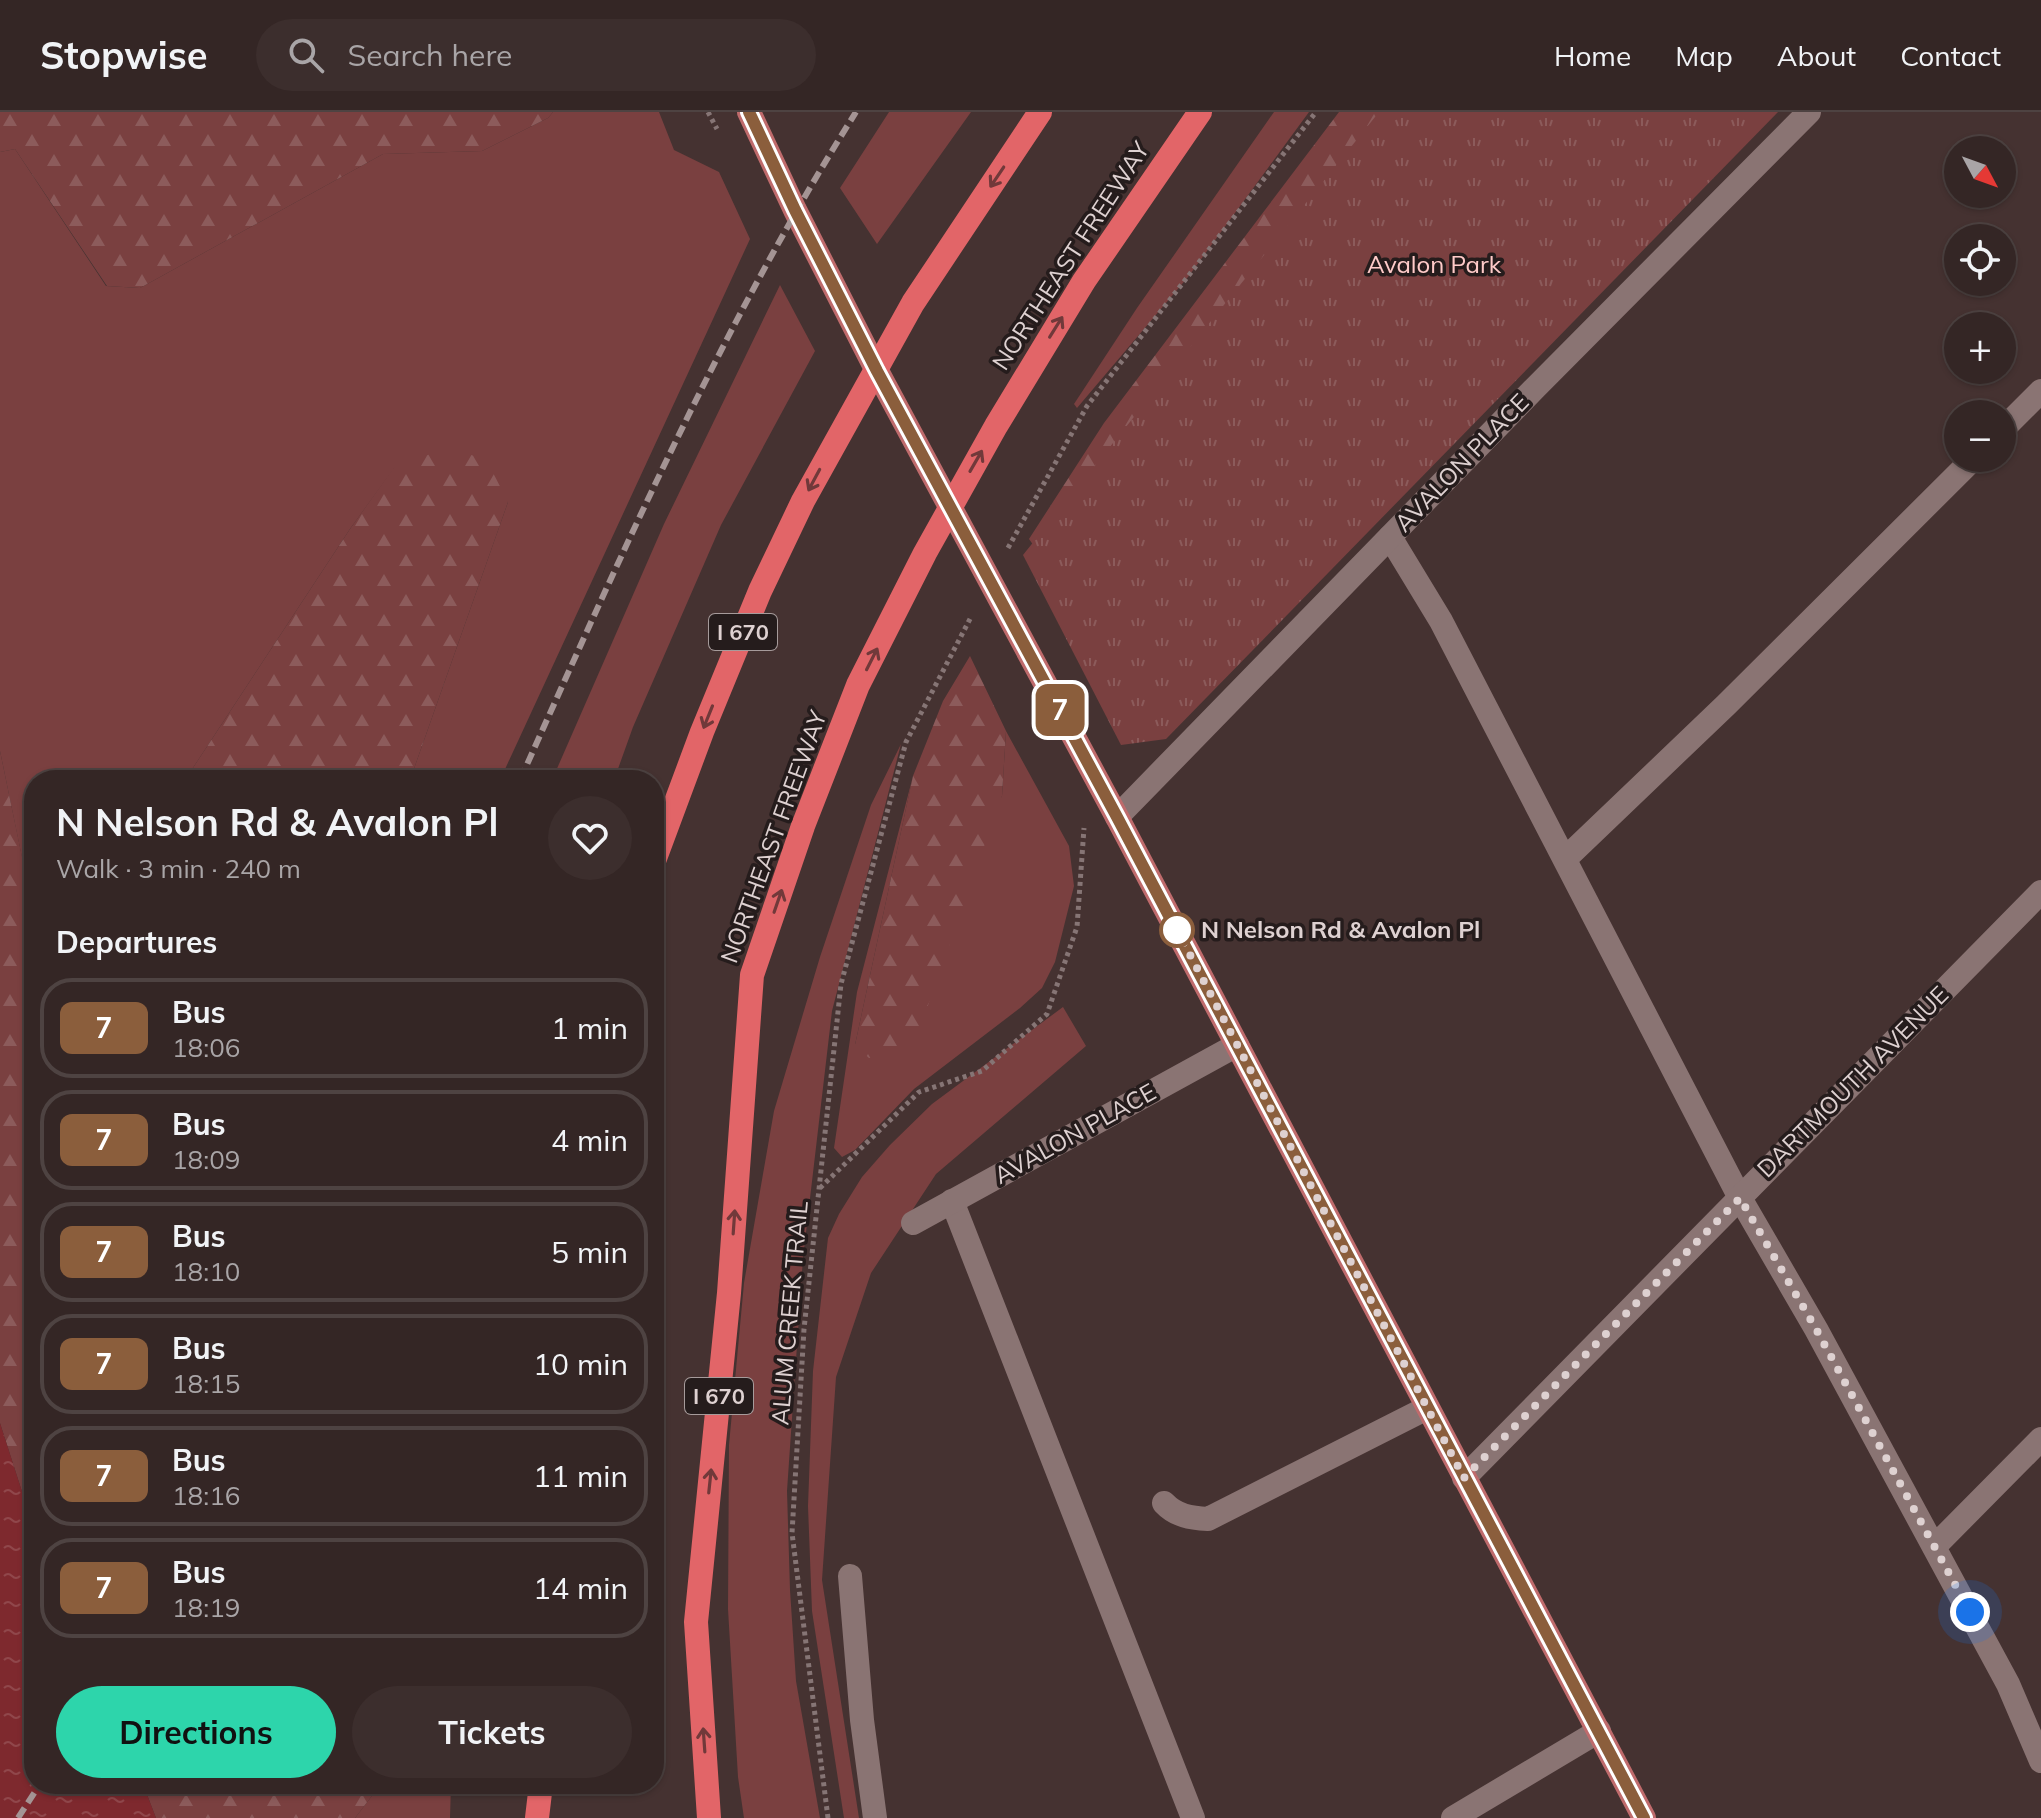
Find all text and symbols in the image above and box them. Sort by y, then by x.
search box [256,19,816,91]
text: Stopwise [40,31,208,79]
icon: search [284,33,328,77]
text: Search here [348,36,512,74]
text: Home [1554,38,1631,73]
text: Map [1675,38,1733,73]
text: About [1777,38,1856,73]
text: Contact [1900,38,2001,73]
street label: NORTHEAST FREEWAY [985,135,1155,375]
north arrow [1944,136,2016,208]
map controls [1944,136,2016,472]
one-way arrow [989,165,1005,188]
button: locate [1944,224,2016,296]
park label: Avalon Park [1367,249,1502,279]
button: + [1944,312,2016,384]
one-way arrow [1048,316,1064,339]
street label: AVALON PLACE [1388,387,1535,538]
button: − [1944,400,2016,472]
one-way arrow [969,449,984,473]
one-way arrow [806,468,822,491]
road number: I 670 [709,614,777,650]
one-way arrow [864,647,880,671]
line badge: 7 [1034,684,1086,736]
text: 7 [1052,692,1068,727]
one-way arrow [700,704,714,729]
street label: NORTHEAST FREEWAY [713,706,833,967]
button: heart [548,796,632,880]
text: N Nelson Rd & Avalon Pl [56,798,498,846]
text: Walk · 3 min · 240 m [56,852,301,885]
one-way arrow [771,889,786,914]
marker: N Nelson Rd & Avalon Pl [1160,913,1194,947]
place label: N Nelson Rd & Avalon Pl [1201,914,1480,944]
text: Departures [56,923,217,961]
street label: DARTMOUTH AVENUE [1750,979,1954,1183]
text: Bus [172,993,226,1031]
text: 1 min [551,1009,628,1047]
text: 7 [96,1010,112,1045]
text: 18:06 [172,1031,240,1064]
street label: AVALON PLACE [988,1076,1161,1190]
text: Bus [172,1105,226,1143]
text: 4 min [551,1121,628,1159]
text: 7 [96,1122,112,1157]
text: 18:09 [172,1143,240,1176]
street label: ALUM CREEK TRAIL [764,1200,814,1426]
one-way arrow [727,1209,742,1236]
text: Bus [172,1217,226,1255]
text: 5 min [551,1233,628,1271]
text: 7 [96,1234,112,1269]
text: 18:10 [172,1255,240,1288]
text: Bus [172,1329,226,1367]
text: 10 min [533,1345,628,1383]
text: 7 [96,1346,112,1381]
text: 18:15 [172,1367,240,1400]
road number: I 670 [685,1378,753,1414]
text: Bus [172,1441,226,1479]
text: 11 min [533,1457,628,1495]
text: 7 [96,1458,112,1493]
one-way arrow [703,1468,718,1495]
text: 18:16 [172,1479,240,1512]
text: Bus [172,1553,226,1591]
text: 14 min [533,1569,628,1607]
text: 7 [96,1570,112,1605]
text: 18:19 [172,1591,240,1624]
your location [1950,1592,1990,1632]
button: Directions [56,1686,336,1778]
button: Tickets [352,1686,632,1778]
one-way arrow [696,1727,711,1754]

